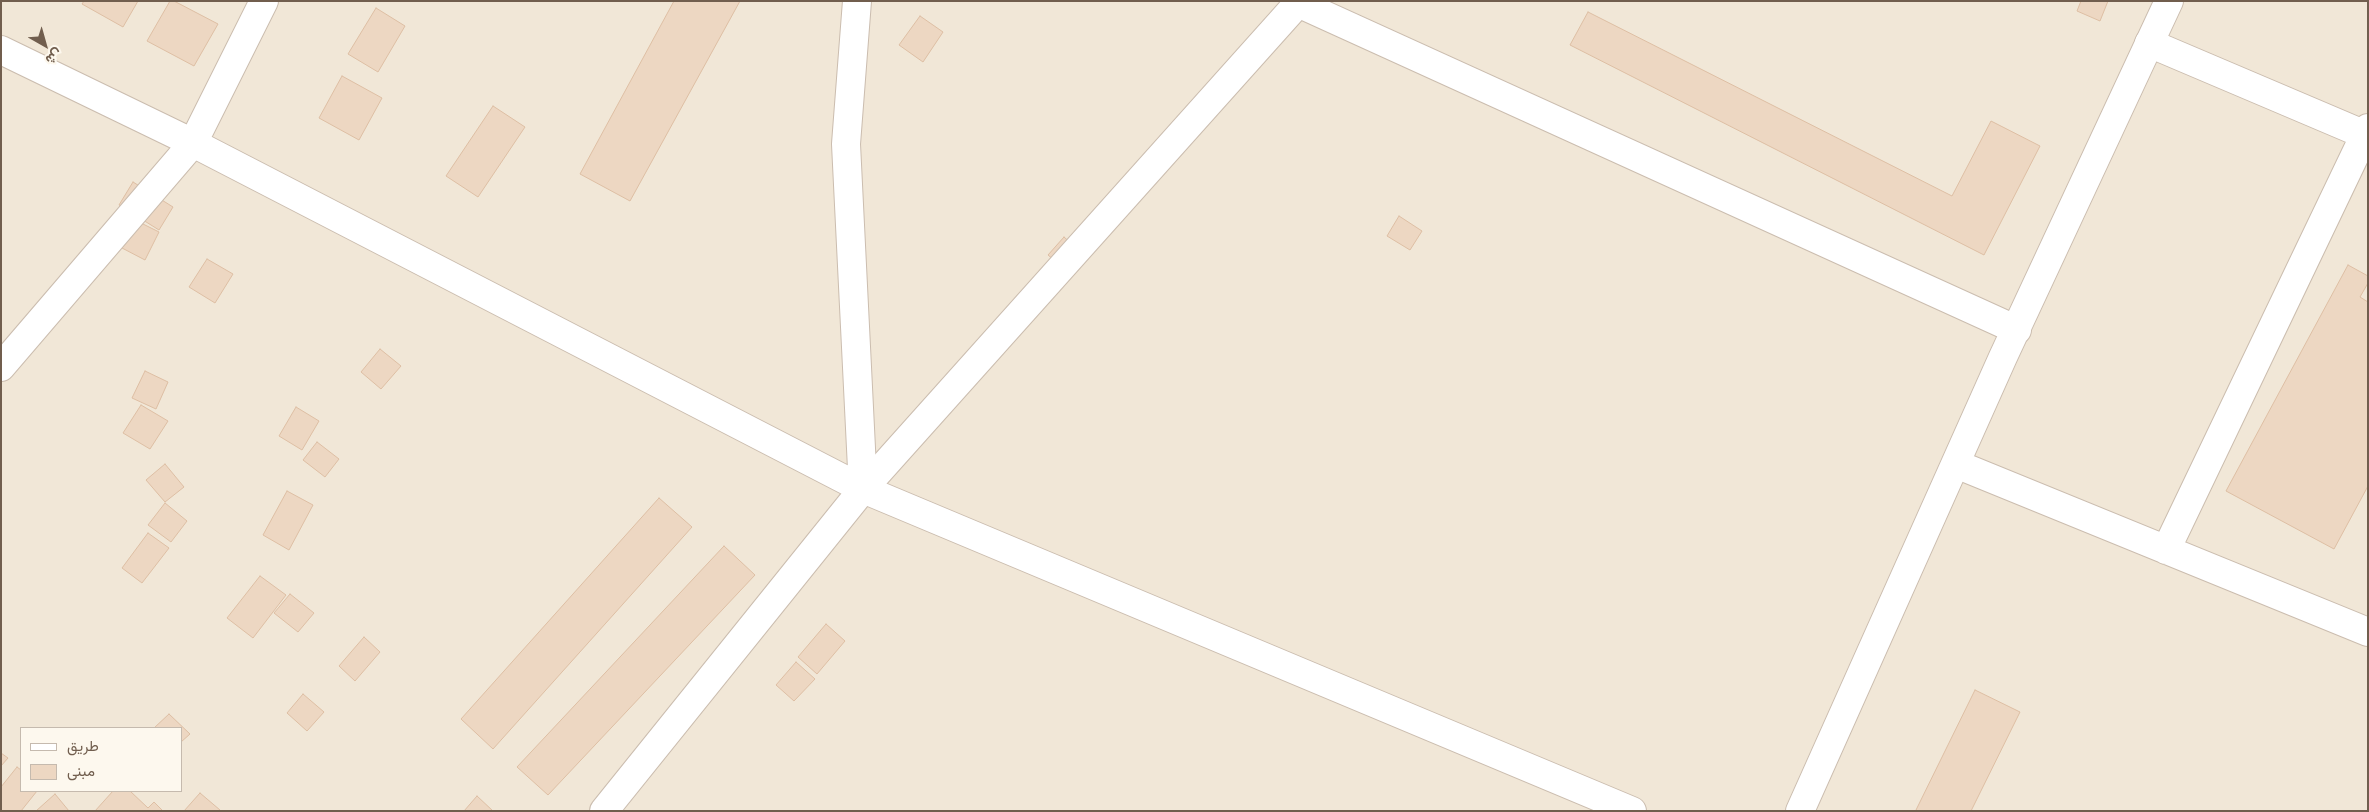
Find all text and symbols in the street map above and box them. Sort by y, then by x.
north arrow [20,20,70,70]
text: ش [42,45,67,70]
legend [20,727,182,792]
text: طريق [67,735,99,755]
text: مبنى [67,760,95,780]

